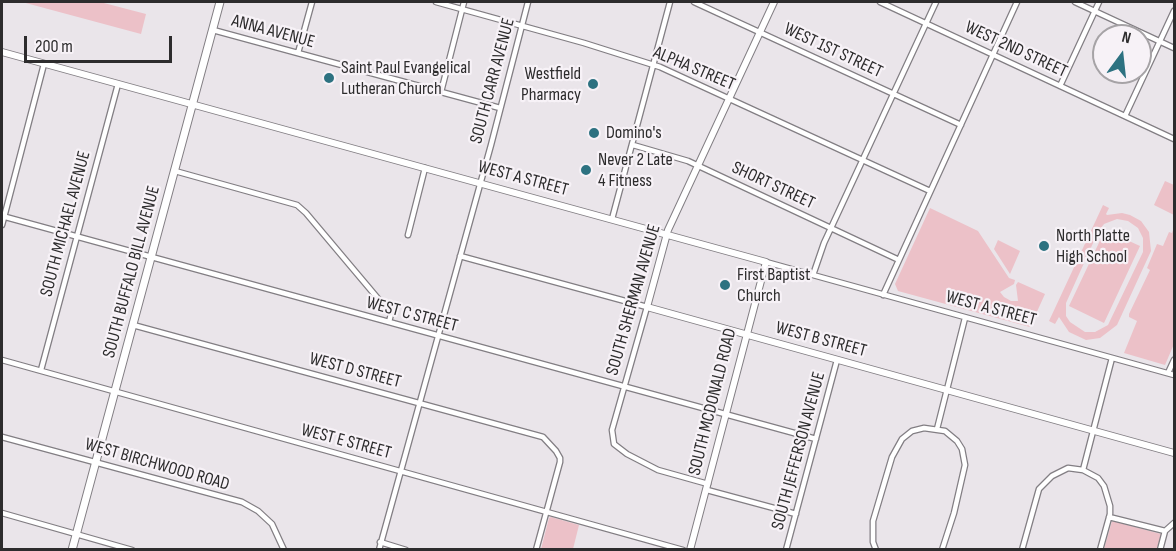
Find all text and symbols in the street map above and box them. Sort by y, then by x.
street label: ANNA AVENUE [229,11,317,53]
street label: SOUTH CARR AVENUE [466,16,520,146]
street label: WEST 2ND STREET [961,17,1071,83]
street label: WEST 1ST STREET [780,19,886,83]
scale bar [27,24,176,62]
north arrow [1092,24,1152,84]
text: N [1120,28,1133,48]
text: 200 m [35,36,73,57]
street label: ALPHA STREET [650,42,738,96]
place label: Saint Paul Evangelical Lutheran Church [341,57,471,100]
place label: Westfield Pharmacy [521,63,581,106]
marker: Saint Paul Evangelical Lutheran Church [322,71,336,85]
marker: Westfield Pharmacy [586,77,600,91]
place label: Domino's [606,122,662,144]
marker: Domino's [587,126,601,140]
street label: SOUTH MICHAEL AVENUE [36,149,96,299]
place label: Never 2 Late 4 Fitness [598,149,673,192]
street label: WEST A STREET [475,157,571,201]
street label: SHORT STREET [728,157,818,215]
marker: Never 2 Late 4 Fitness [579,163,593,177]
street label: SOUTH BUFFALO BILL AVENUE [99,184,165,360]
street label: SOUTH SHERMAN AVENUE [602,222,666,378]
place label: North Platte High School [1056,225,1130,268]
marker: North Platte High School [1037,239,1051,253]
place label: First Baptist Church [737,264,810,306]
marker: First Baptist Church [718,278,732,292]
street label: WEST A STREET [943,287,1039,331]
street label: WEST C STREET [364,292,460,338]
street label: WEST B STREET [773,318,869,362]
street label: SOUTH MCDONALD ROAD [684,326,742,478]
street label: WEST D STREET [307,348,403,394]
street label: SOUTH JEFFERSON AVENUE [768,370,830,532]
street label: WEST E STREET [299,420,393,464]
street label: WEST BIRCHWOOD ROAD [82,434,232,496]

